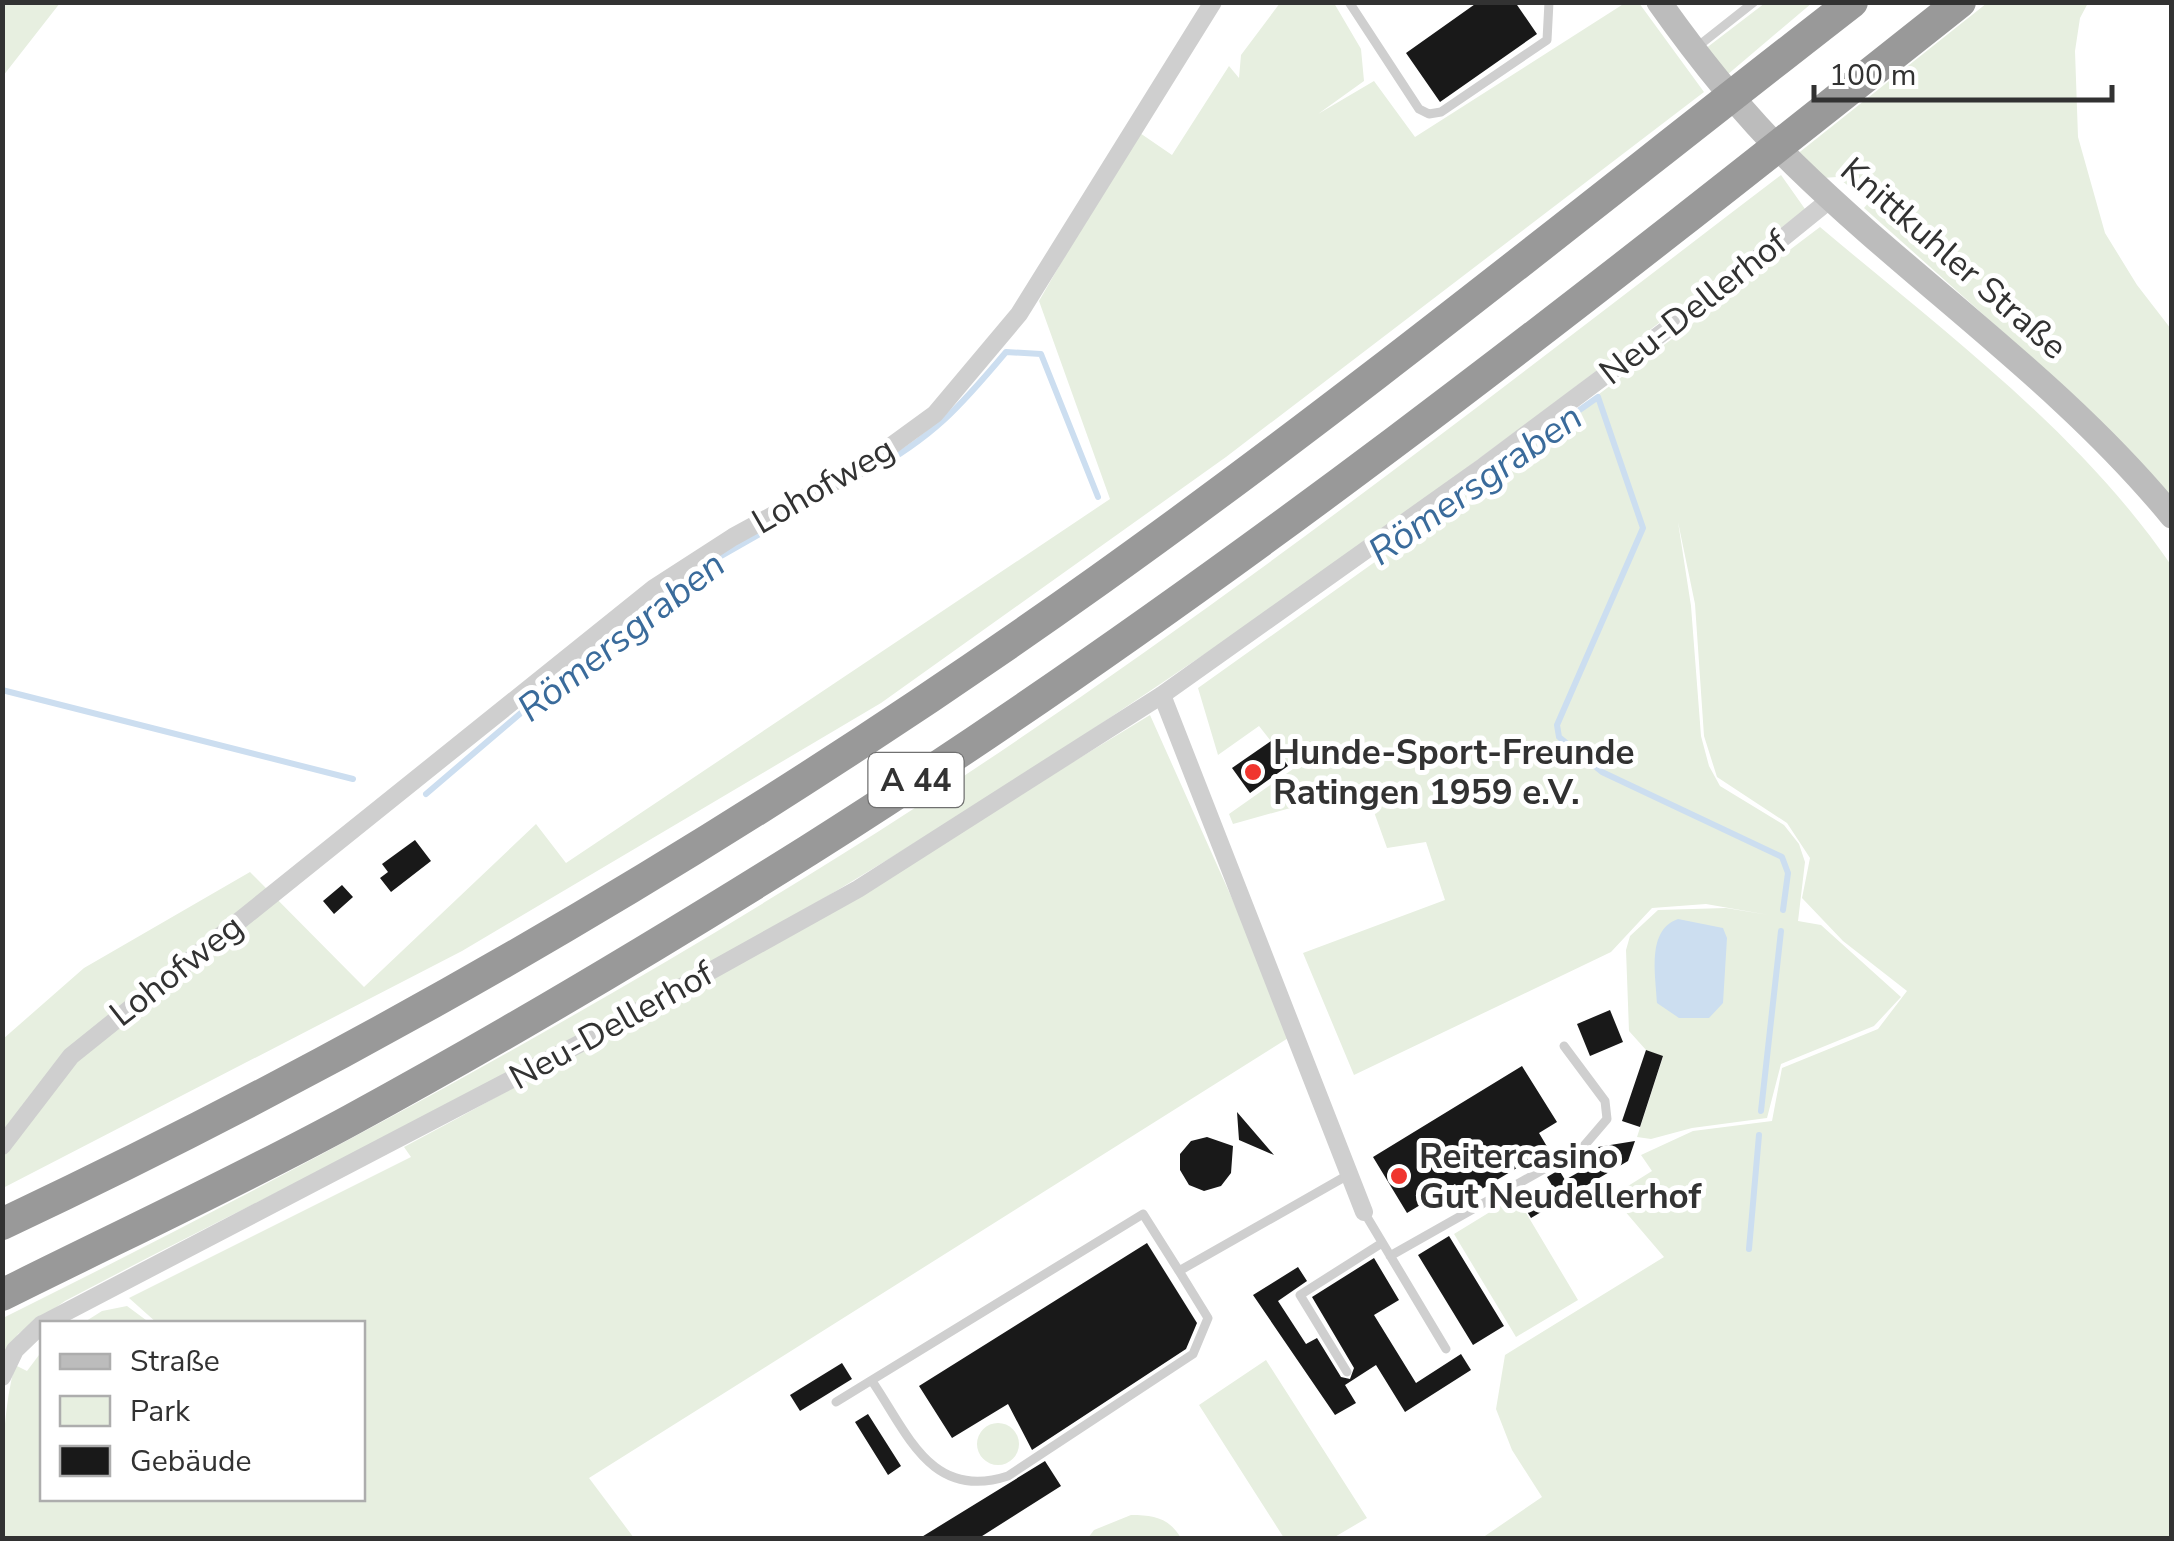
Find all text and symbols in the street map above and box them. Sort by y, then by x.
scale bar [1814,40,2112,102]
text: 100 m [1829,55,1916,96]
street label: Knittkuhler Straße [1830,147,2077,370]
street label: Neu-Dellerhof [1590,218,1798,396]
water label: Römersgraben [1358,392,1592,577]
street label: Lohofweg [743,426,903,545]
water label: Römersgraben [507,539,736,734]
place label: Hunde-Sport-Freunde Ratingen 1959 e.V. [1273,729,1635,816]
road number: A 44 [868,753,964,807]
marker: Hunde-Sport-Freunde Ratingen 1959 e.V. [1242,761,1264,783]
street label: Lohofweg [100,903,253,1037]
street label: Neu-Dellerhof [501,949,723,1101]
place label: Reitercasino Gut Neudellerhof [1419,1133,1703,1220]
marker: Reitercasino Gut Neudellerhof [1388,1165,1410,1187]
legend [40,1321,365,1501]
text: Straße [130,1341,220,1382]
text: Park [130,1391,191,1432]
text: Gebäude [130,1441,251,1482]

